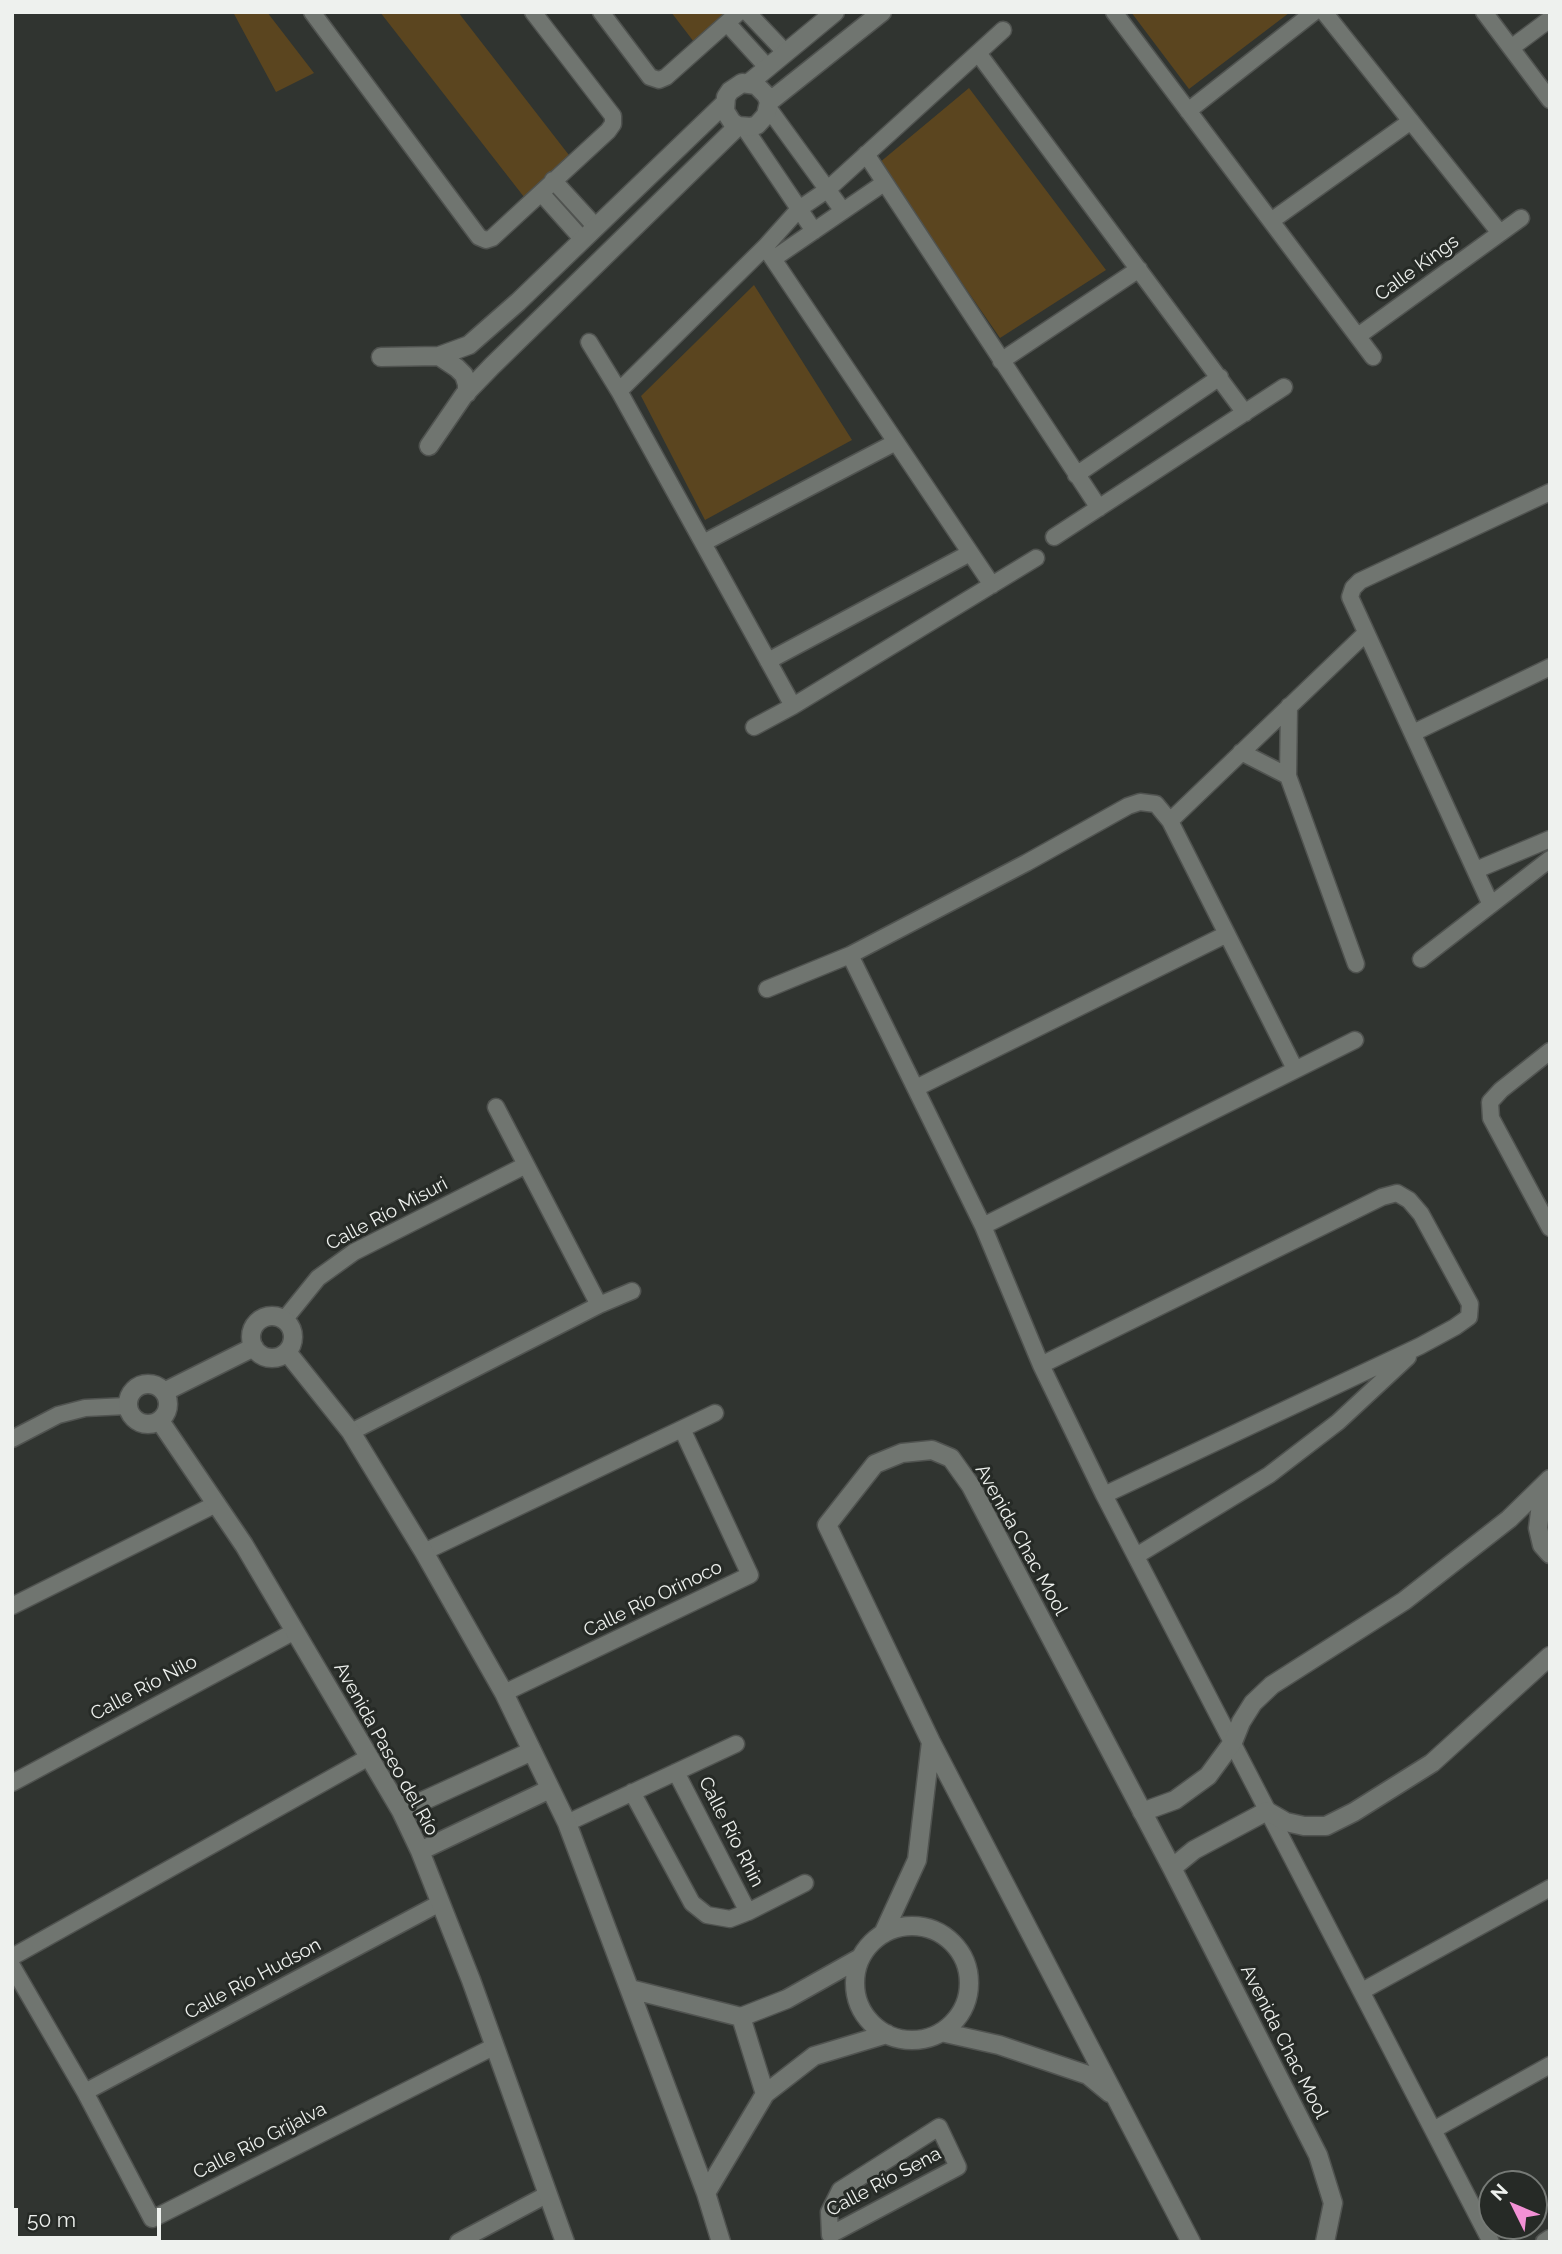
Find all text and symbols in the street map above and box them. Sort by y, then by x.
street label: Calle Kings [1371,230,1463,306]
street label: Calle Río Misuri [322,1172,452,1256]
street label: Avenida Chac Mool [970,1460,1072,1620]
street label: Calle Río Orinoco [580,1556,726,1642]
street label: Calle Río Nilo [87,1650,201,1726]
street label: Avenida Paseo del Río [329,1658,443,1840]
street label: Calle Río Rhin [693,1773,769,1891]
street label: Calle Río Hudson [181,1933,325,2025]
street label: Avenida Chac Mool [1235,1961,1333,2123]
street label: Calle Río Grijalva [190,2098,330,2184]
street label: Calle Río Sena [823,2142,945,2222]
north arrow [1478,2170,1548,2240]
text: N [1486,2179,1512,2205]
scale bar [18,2194,164,2238]
text: 50 m [27,2207,76,2232]

